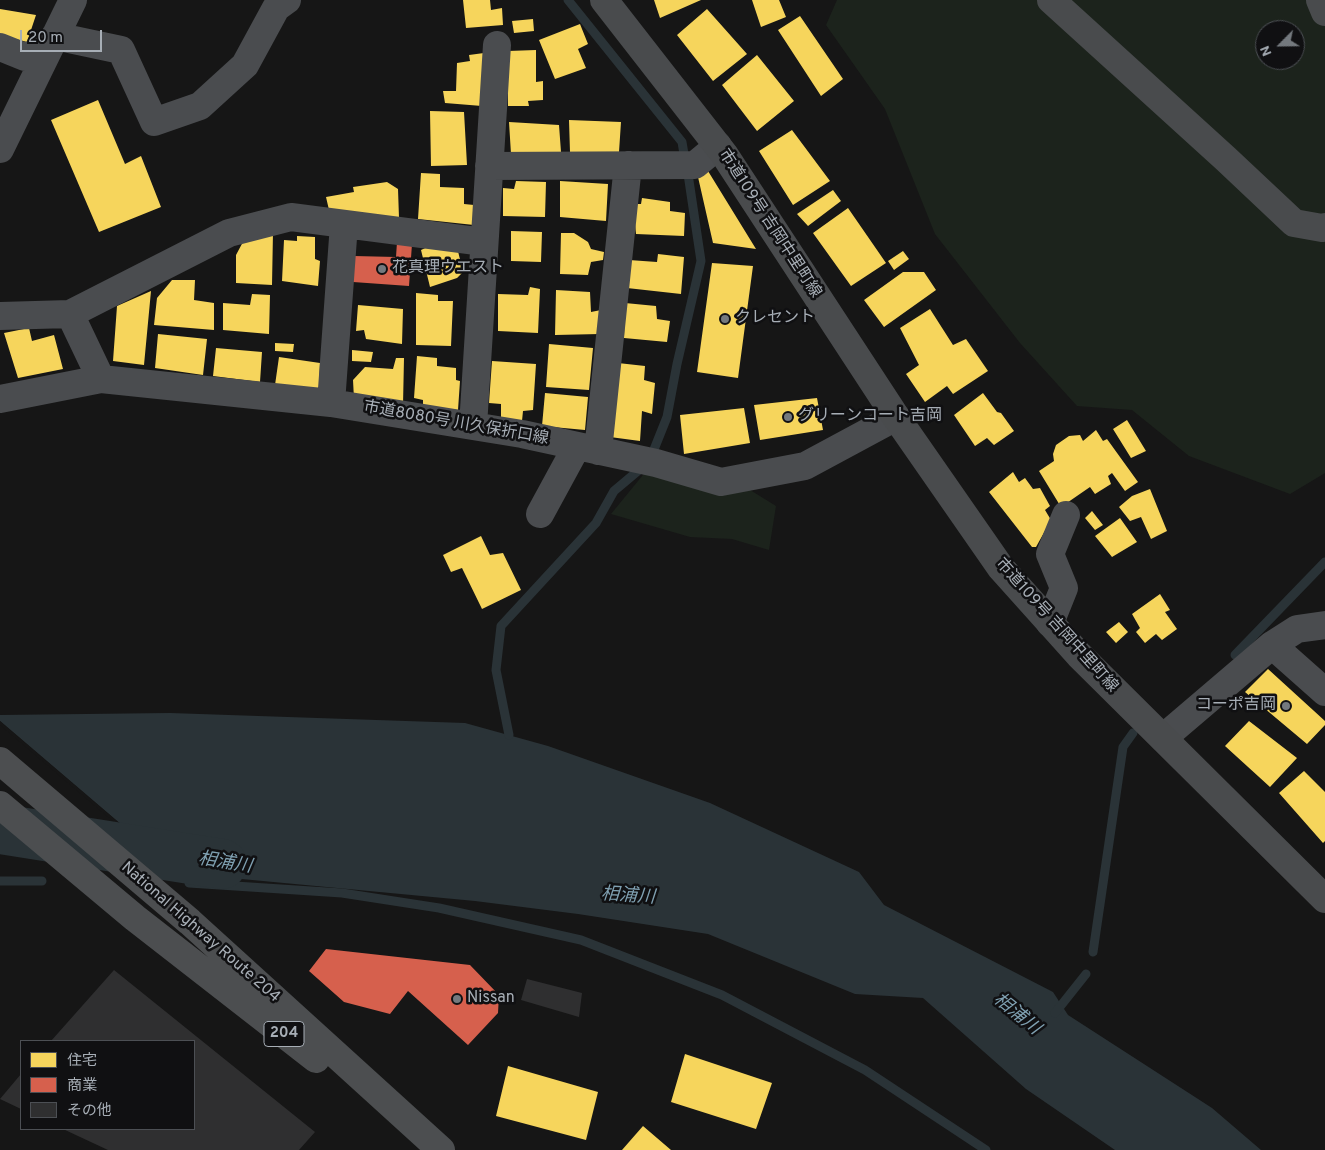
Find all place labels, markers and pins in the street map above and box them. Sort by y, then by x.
place label: 花真理ウエスト [392,259,504,279]
marker: 花真理ウエスト [376,263,388,275]
place label: クレセント [735,309,815,329]
marker: クレセント [719,313,731,325]
place label: グリーンコート吉岡 [798,407,942,427]
marker: グリーンコート吉岡 [782,411,794,423]
place label: コーポ吉岡 [1196,696,1276,716]
marker: コーポ吉岡 [1280,700,1292,712]
place label: Nissan [467,989,515,1009]
marker: Nissan [451,993,463,1005]

